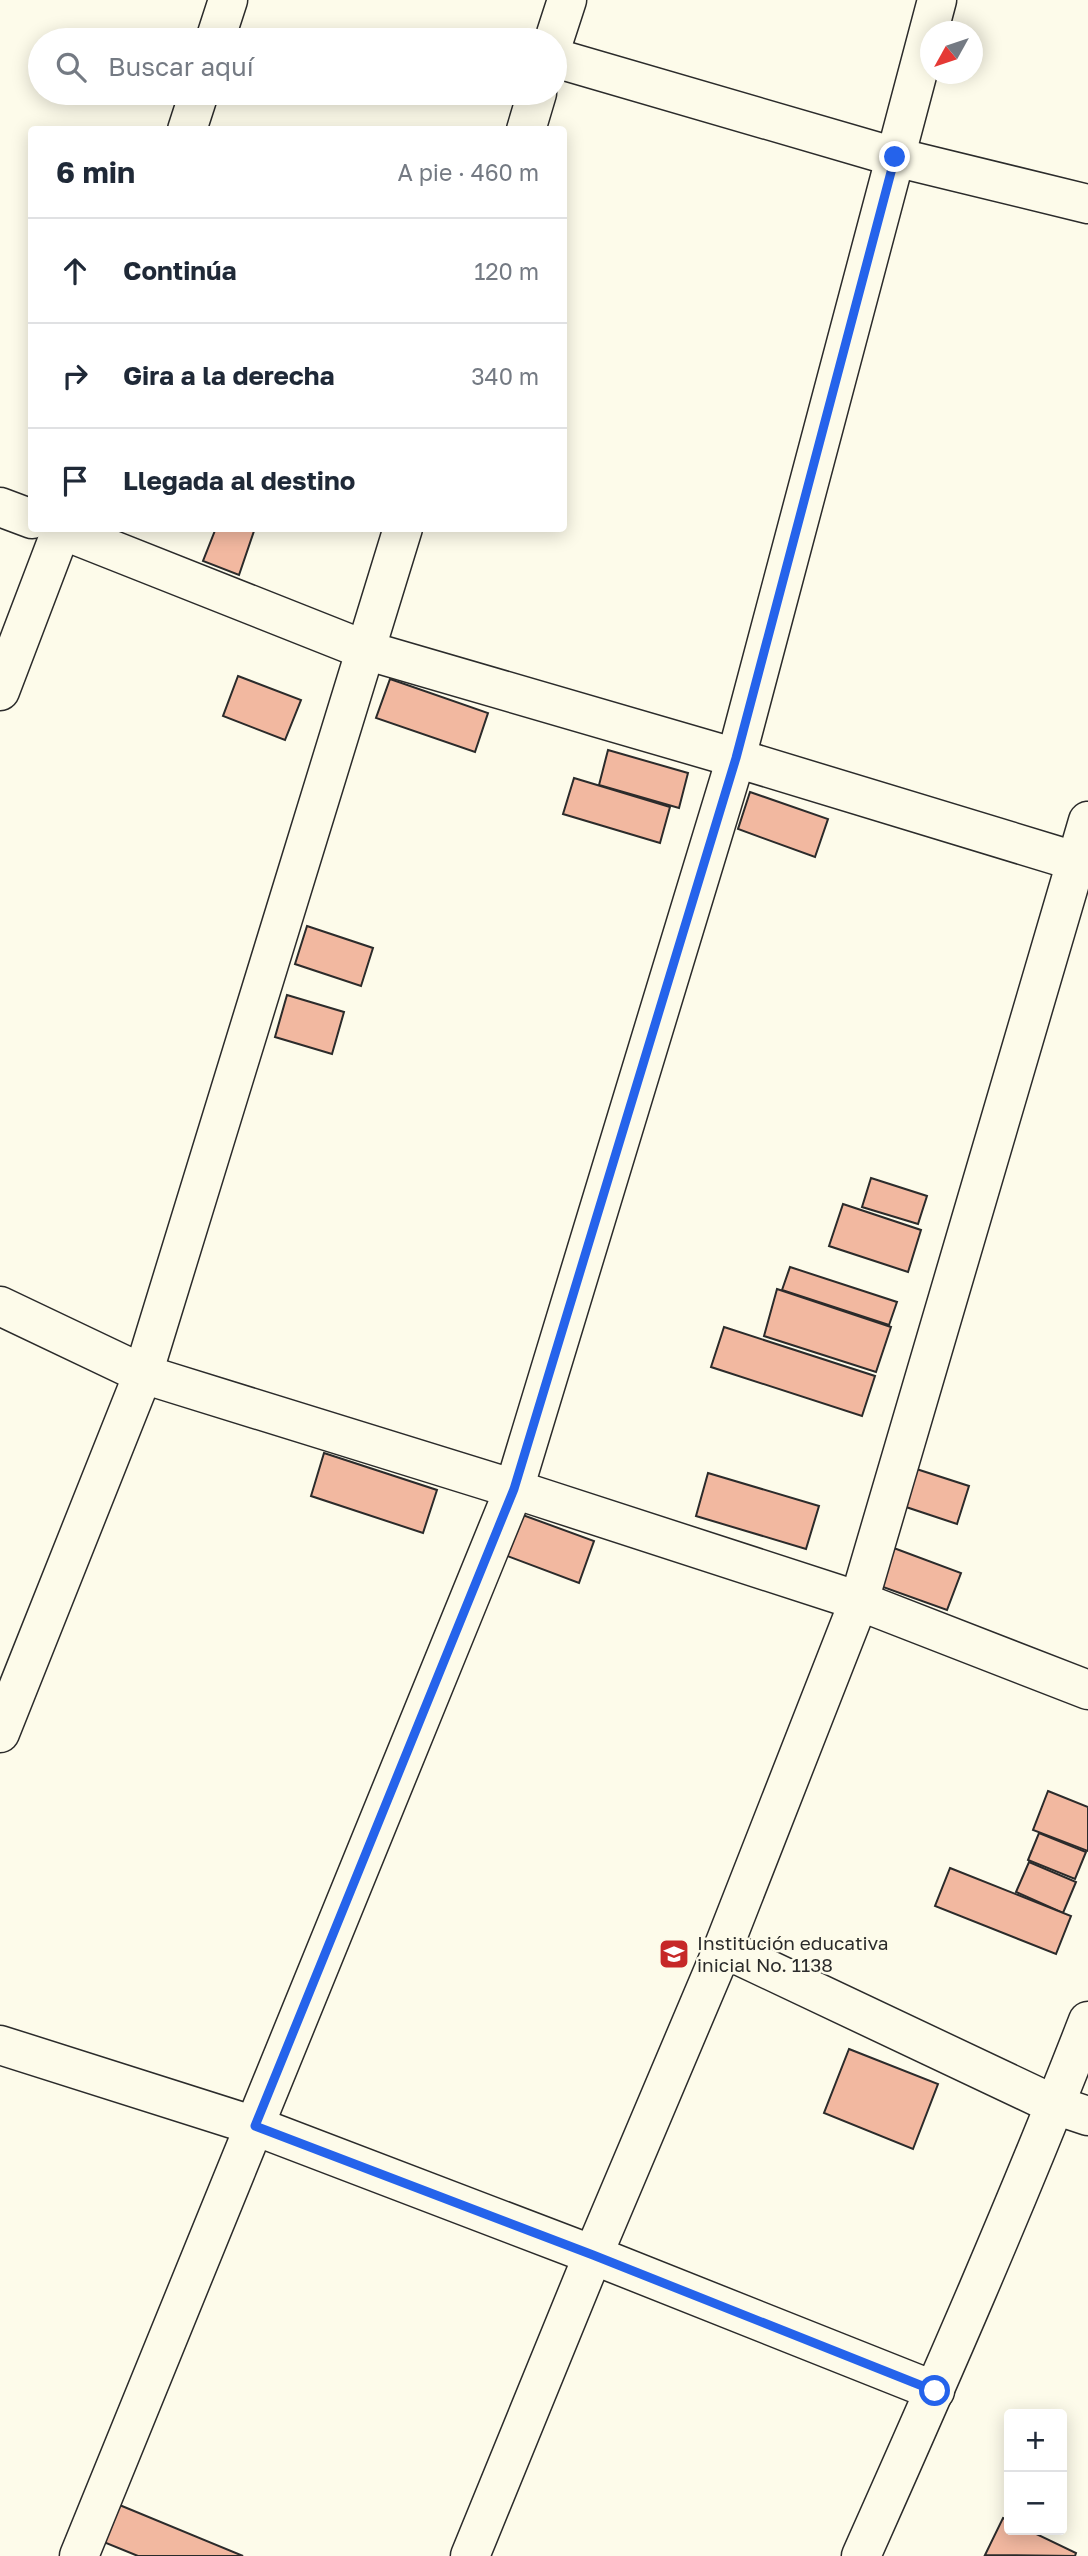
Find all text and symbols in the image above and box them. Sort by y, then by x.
north arrow [920,21,983,84]
search box [28,28,567,105]
icon: search [52,48,90,86]
text: Buscar aquí [108,51,254,82]
route end [879,141,910,172]
text: 6 min [56,154,135,190]
text: A pie · 460 m [397,158,539,186]
icon: ahead [56,252,94,290]
text: Continúa [123,255,237,286]
text: 120 m [474,257,539,285]
icon: right [56,357,94,395]
text: Gira a la derecha [123,360,335,391]
text: 340 m [471,362,539,390]
icon: arrive [56,462,94,500]
text: Llegada al destino [123,465,355,496]
place label: Institución educativa inicial No. 1138 [697,1931,888,1976]
school or university icon: Institución educativa inicial No. 1138 [657,1937,691,1971]
route start [919,2375,950,2406]
map controls [1004,2409,1067,2535]
button: + [1004,2409,1067,2472]
button: − [1004,2472,1067,2535]

